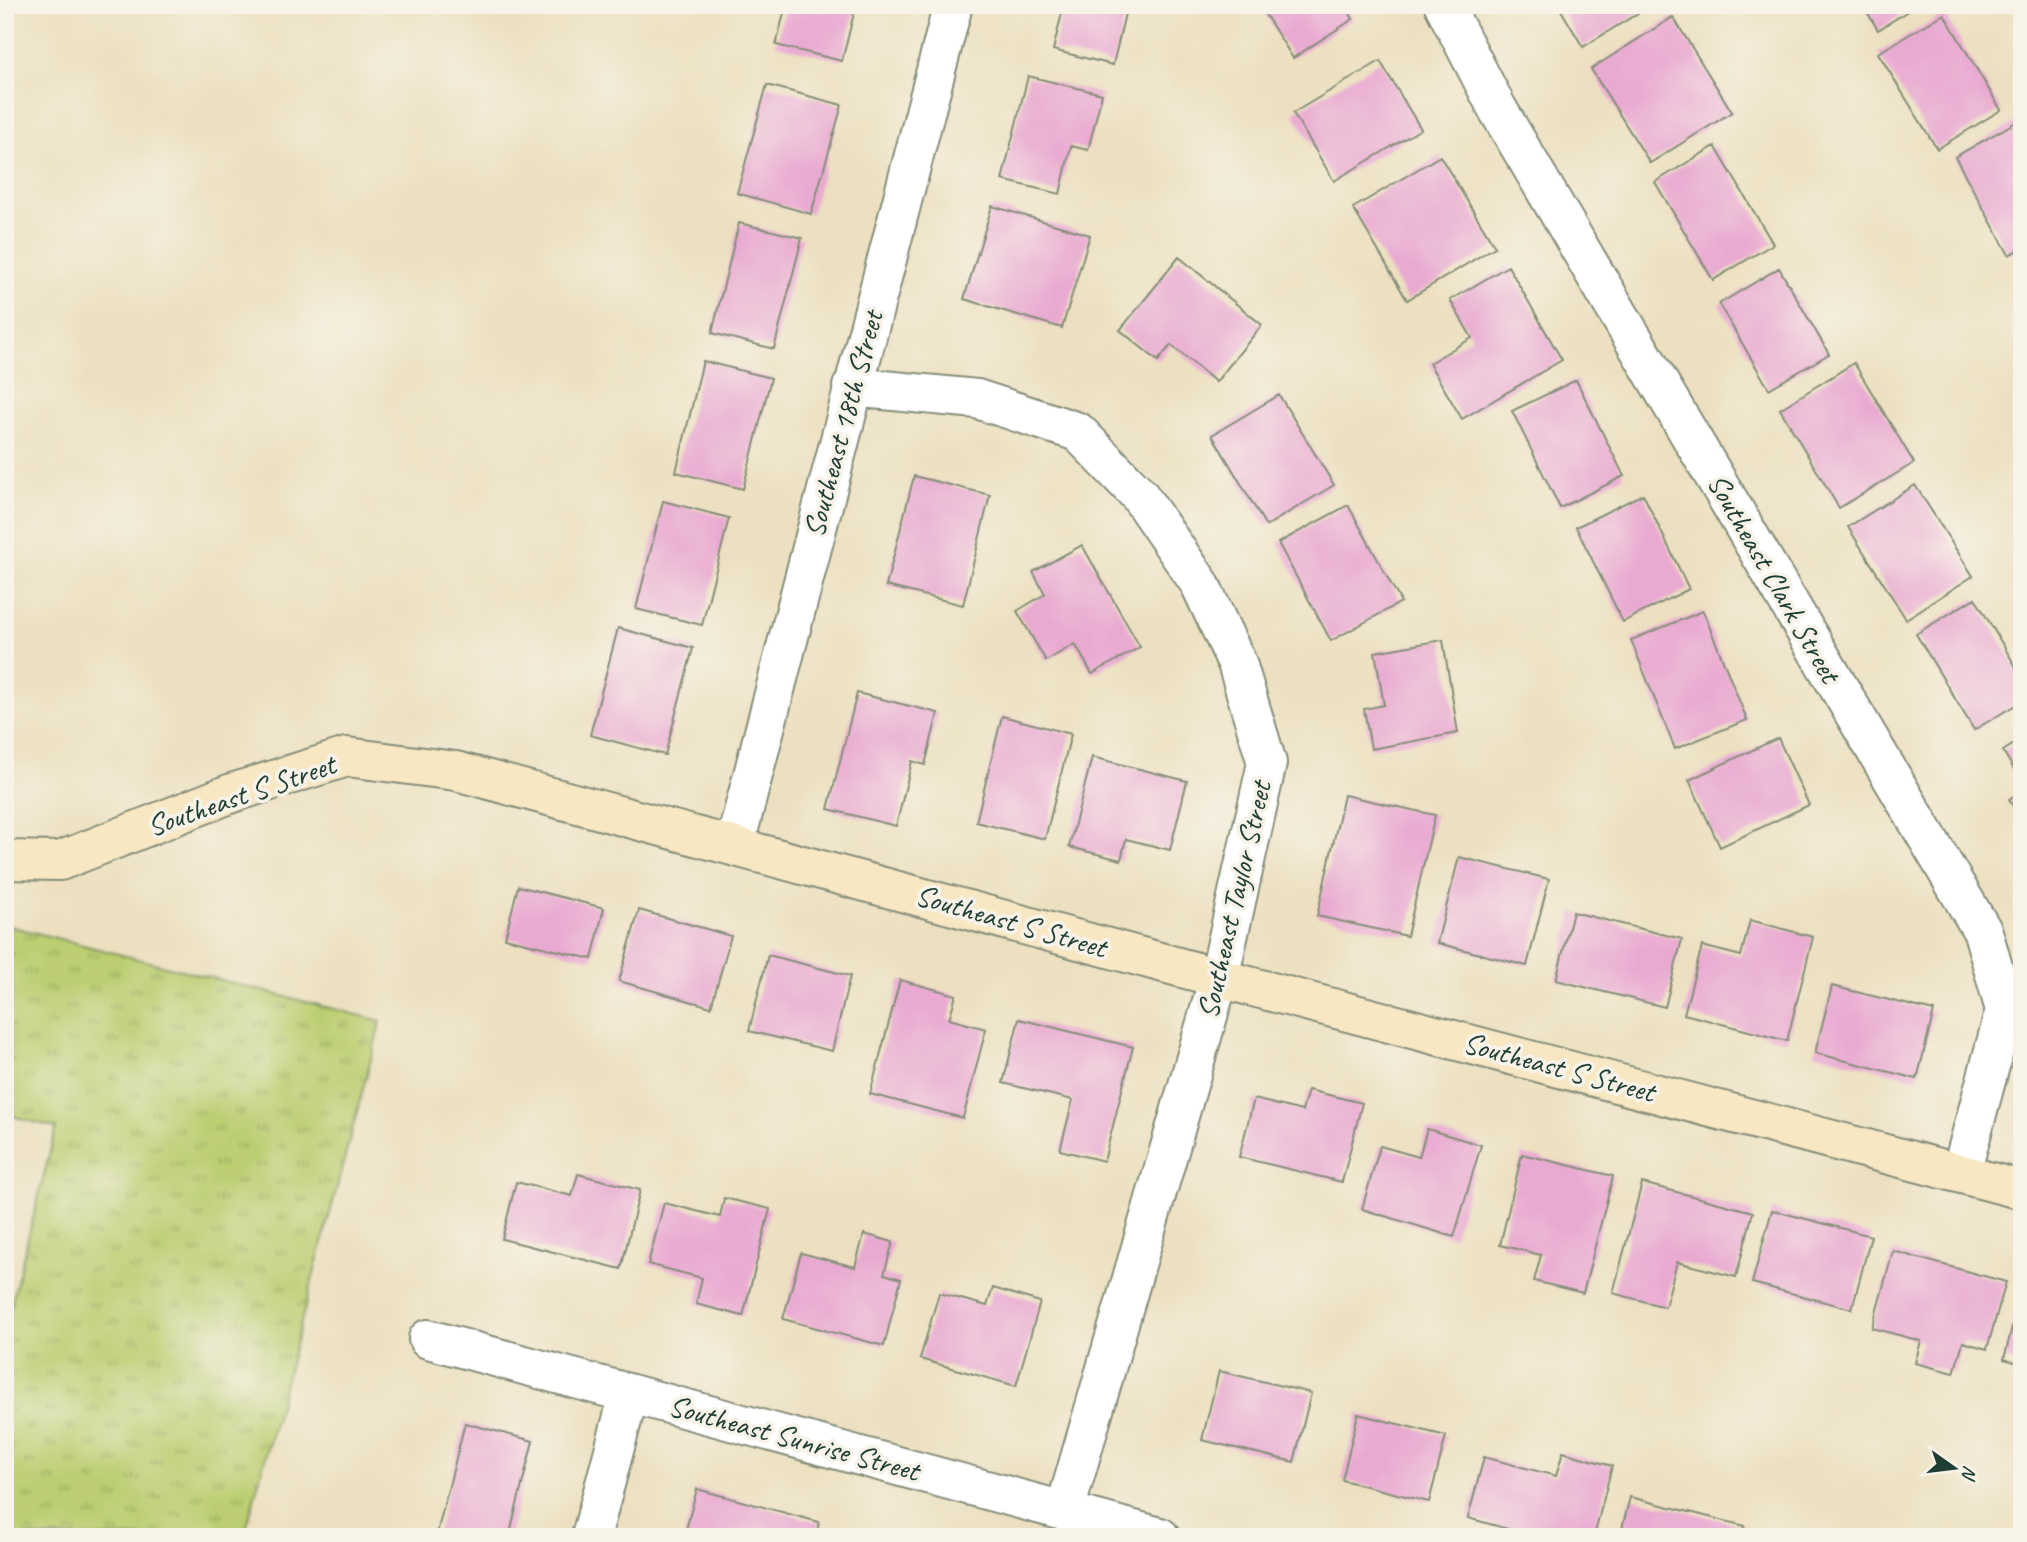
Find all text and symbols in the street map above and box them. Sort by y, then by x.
street label: Southeast 18th Street [795,304,892,541]
street label: Southeast Clark Street [1699,467,1851,692]
street label: Southeast S Street [142,744,343,845]
street label: Southeast Taylor Street [1188,775,1280,1022]
street label: Southeast S Street [911,876,1114,967]
street label: Southeast S Street [1459,1023,1662,1112]
street label: Southeast Sunrise Street [665,1386,926,1490]
north arrow [1918,1434,1988,1504]
text: N [1956,1463,1983,1484]

